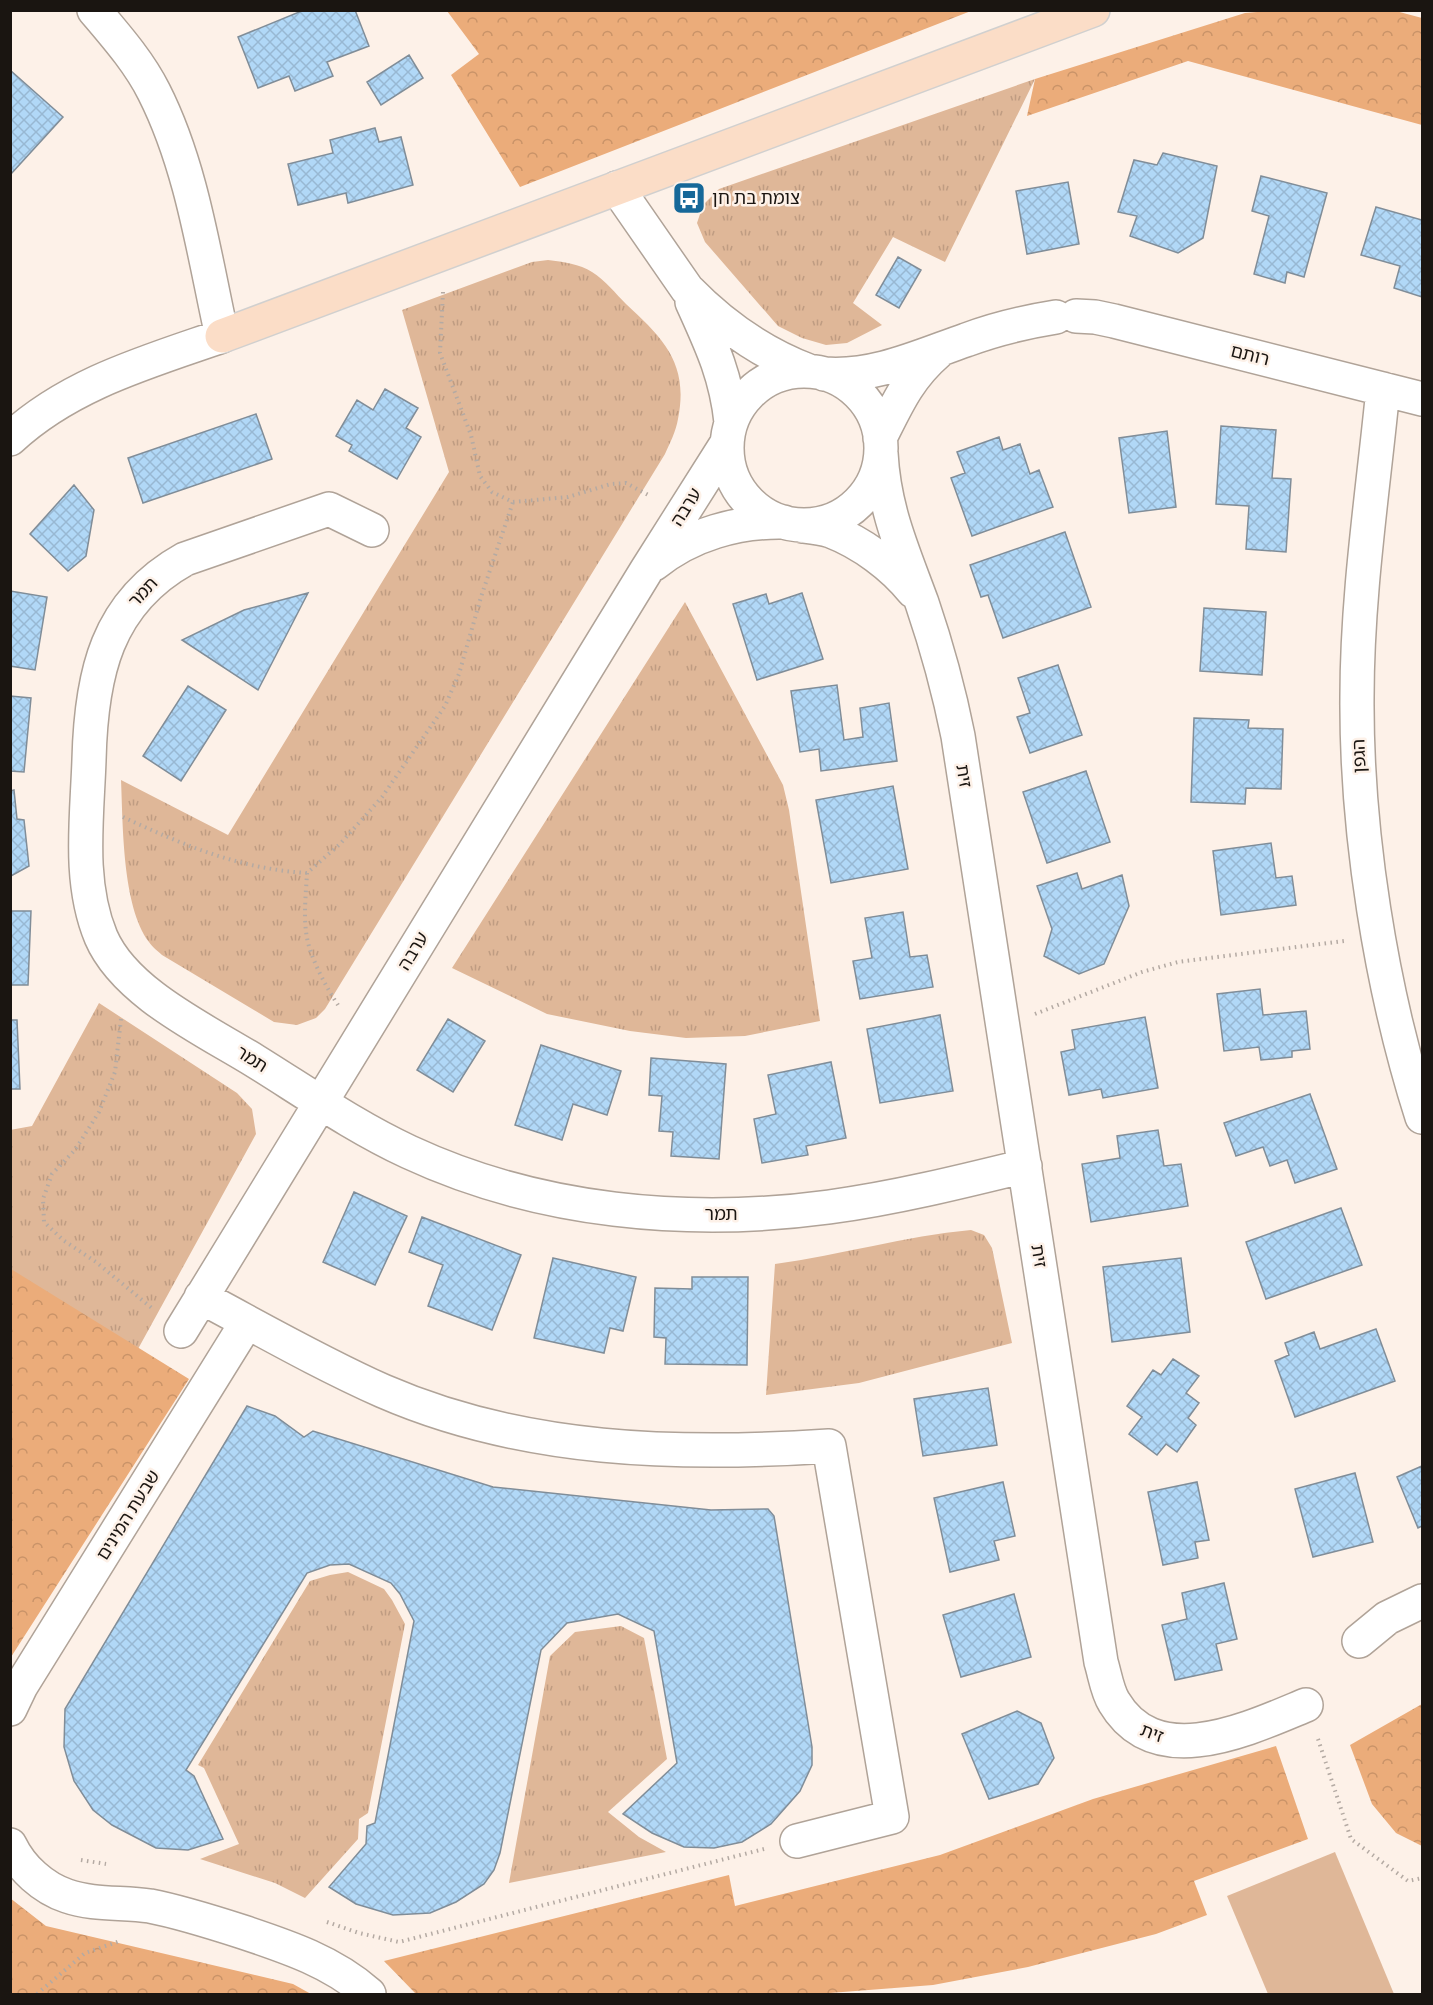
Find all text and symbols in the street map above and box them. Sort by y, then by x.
bus stop icon: צומת בת חן [671,180,707,216]
place label: צומת בת חן [712,184,800,211]
street label: רותם [1228,337,1273,372]
street label: ערבה [663,482,708,531]
street label: תמר [121,570,164,613]
street label: הגפן [1344,738,1373,774]
street label: זית [949,762,980,790]
street label: ערבה [390,926,435,975]
street label: תמר [231,1038,273,1079]
street label: תמר [704,1200,738,1227]
street label: זית [1024,1242,1055,1270]
street label: שבעת המינים [89,1464,166,1565]
street label: זית [1136,1716,1168,1749]

